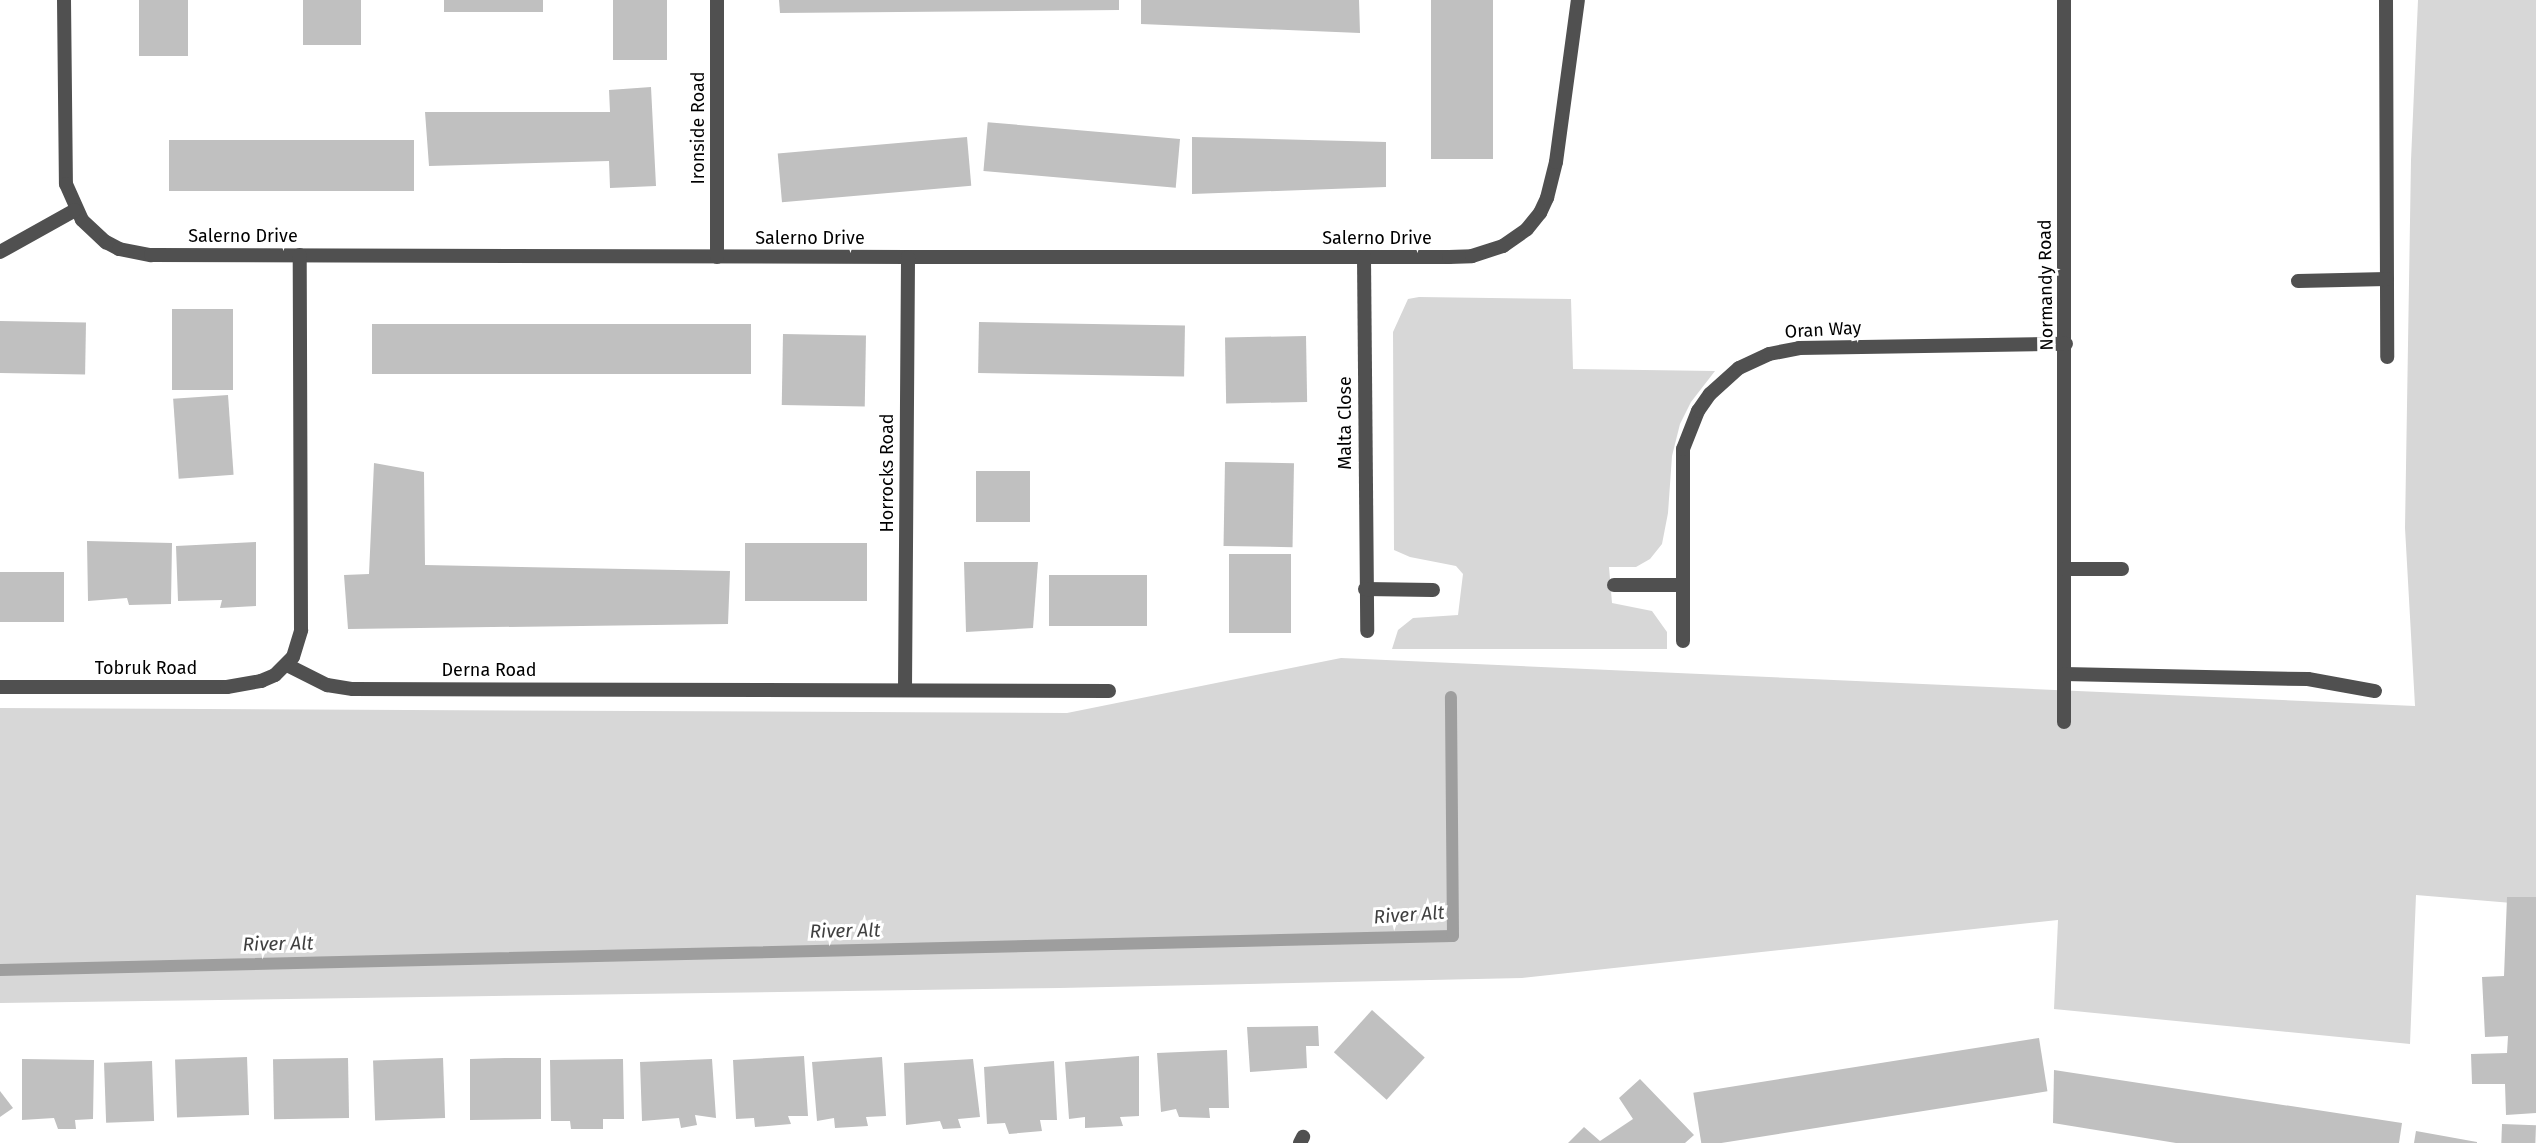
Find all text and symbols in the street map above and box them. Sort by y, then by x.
street label: Ironside Road [687,71,709,185]
street label: Normandy Road [2034,219,2058,351]
street label: Salerno Drive [188,225,298,247]
street label: Salerno Drive [755,227,865,249]
street label: Salerno Drive [1322,227,1432,249]
street label: Oran Way [1784,317,1862,343]
street label: Malta Close [1334,376,1356,470]
street label: Horrocks Road [876,413,898,533]
street label: Tobruk Road [95,657,197,679]
street label: Derna Road [442,659,536,681]
water label: River Alt [1373,901,1445,929]
water label: River Alt [809,919,881,943]
water label: River Alt [242,932,314,956]

